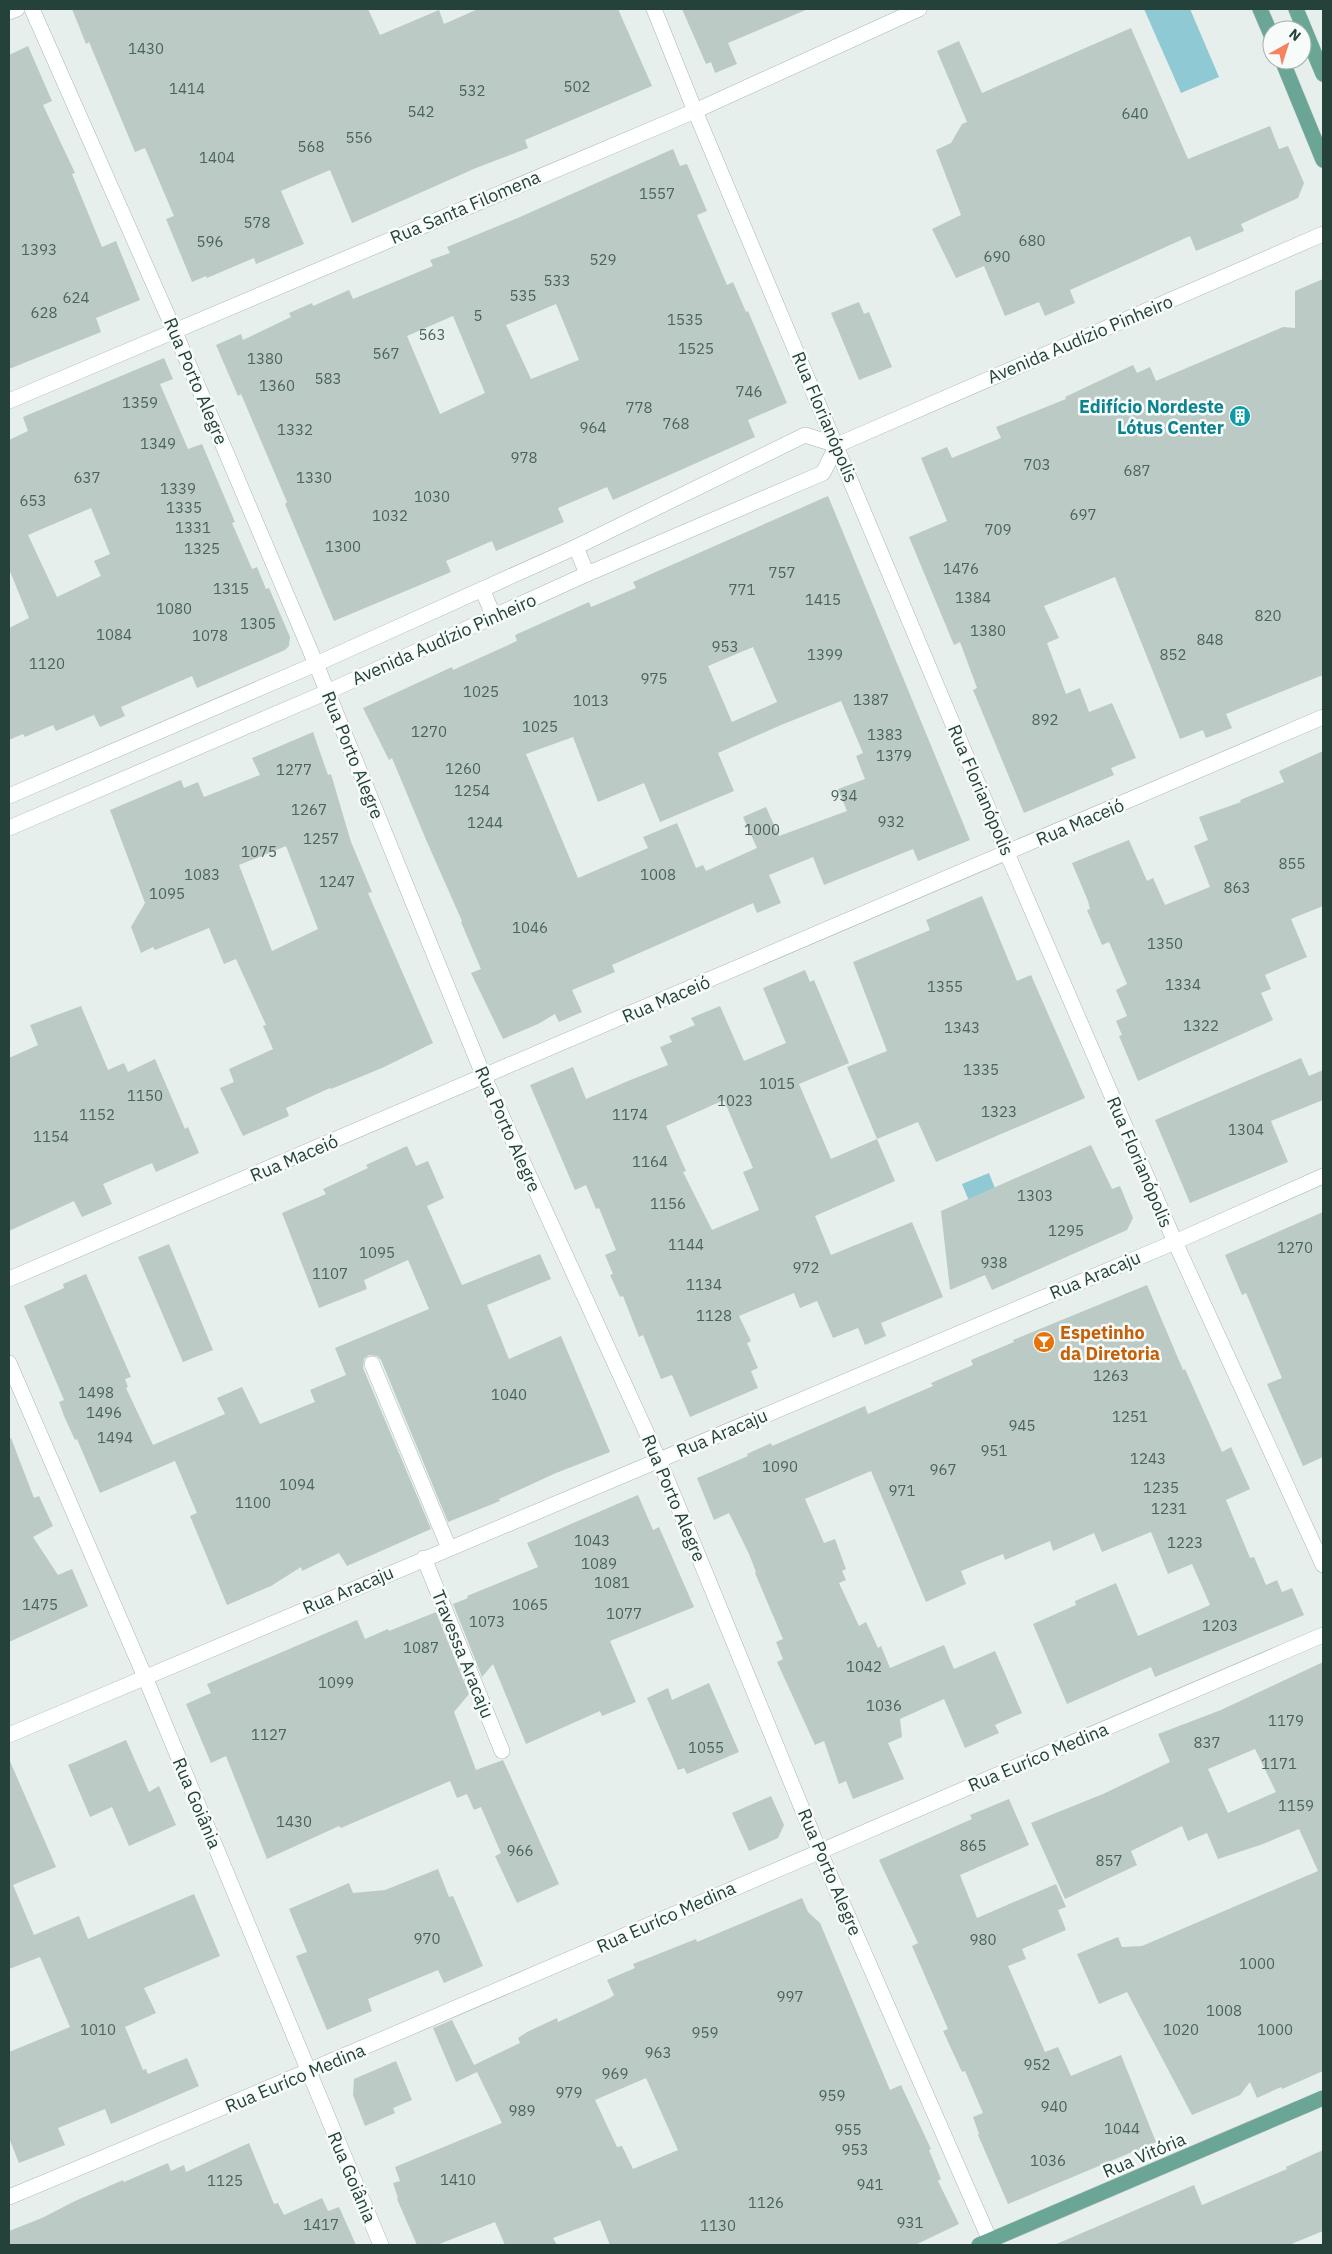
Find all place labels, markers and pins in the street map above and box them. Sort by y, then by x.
place label: Edifício Nordeste Lótus Center [1079,395,1224,439]
building icon: Edifício Nordeste Lótus Center [1228,404,1252,428]
place label: Espetinho da Diretoria [1060,1321,1160,1365]
bar icon: Espetinho da Diretoria [1032,1330,1056,1354]

